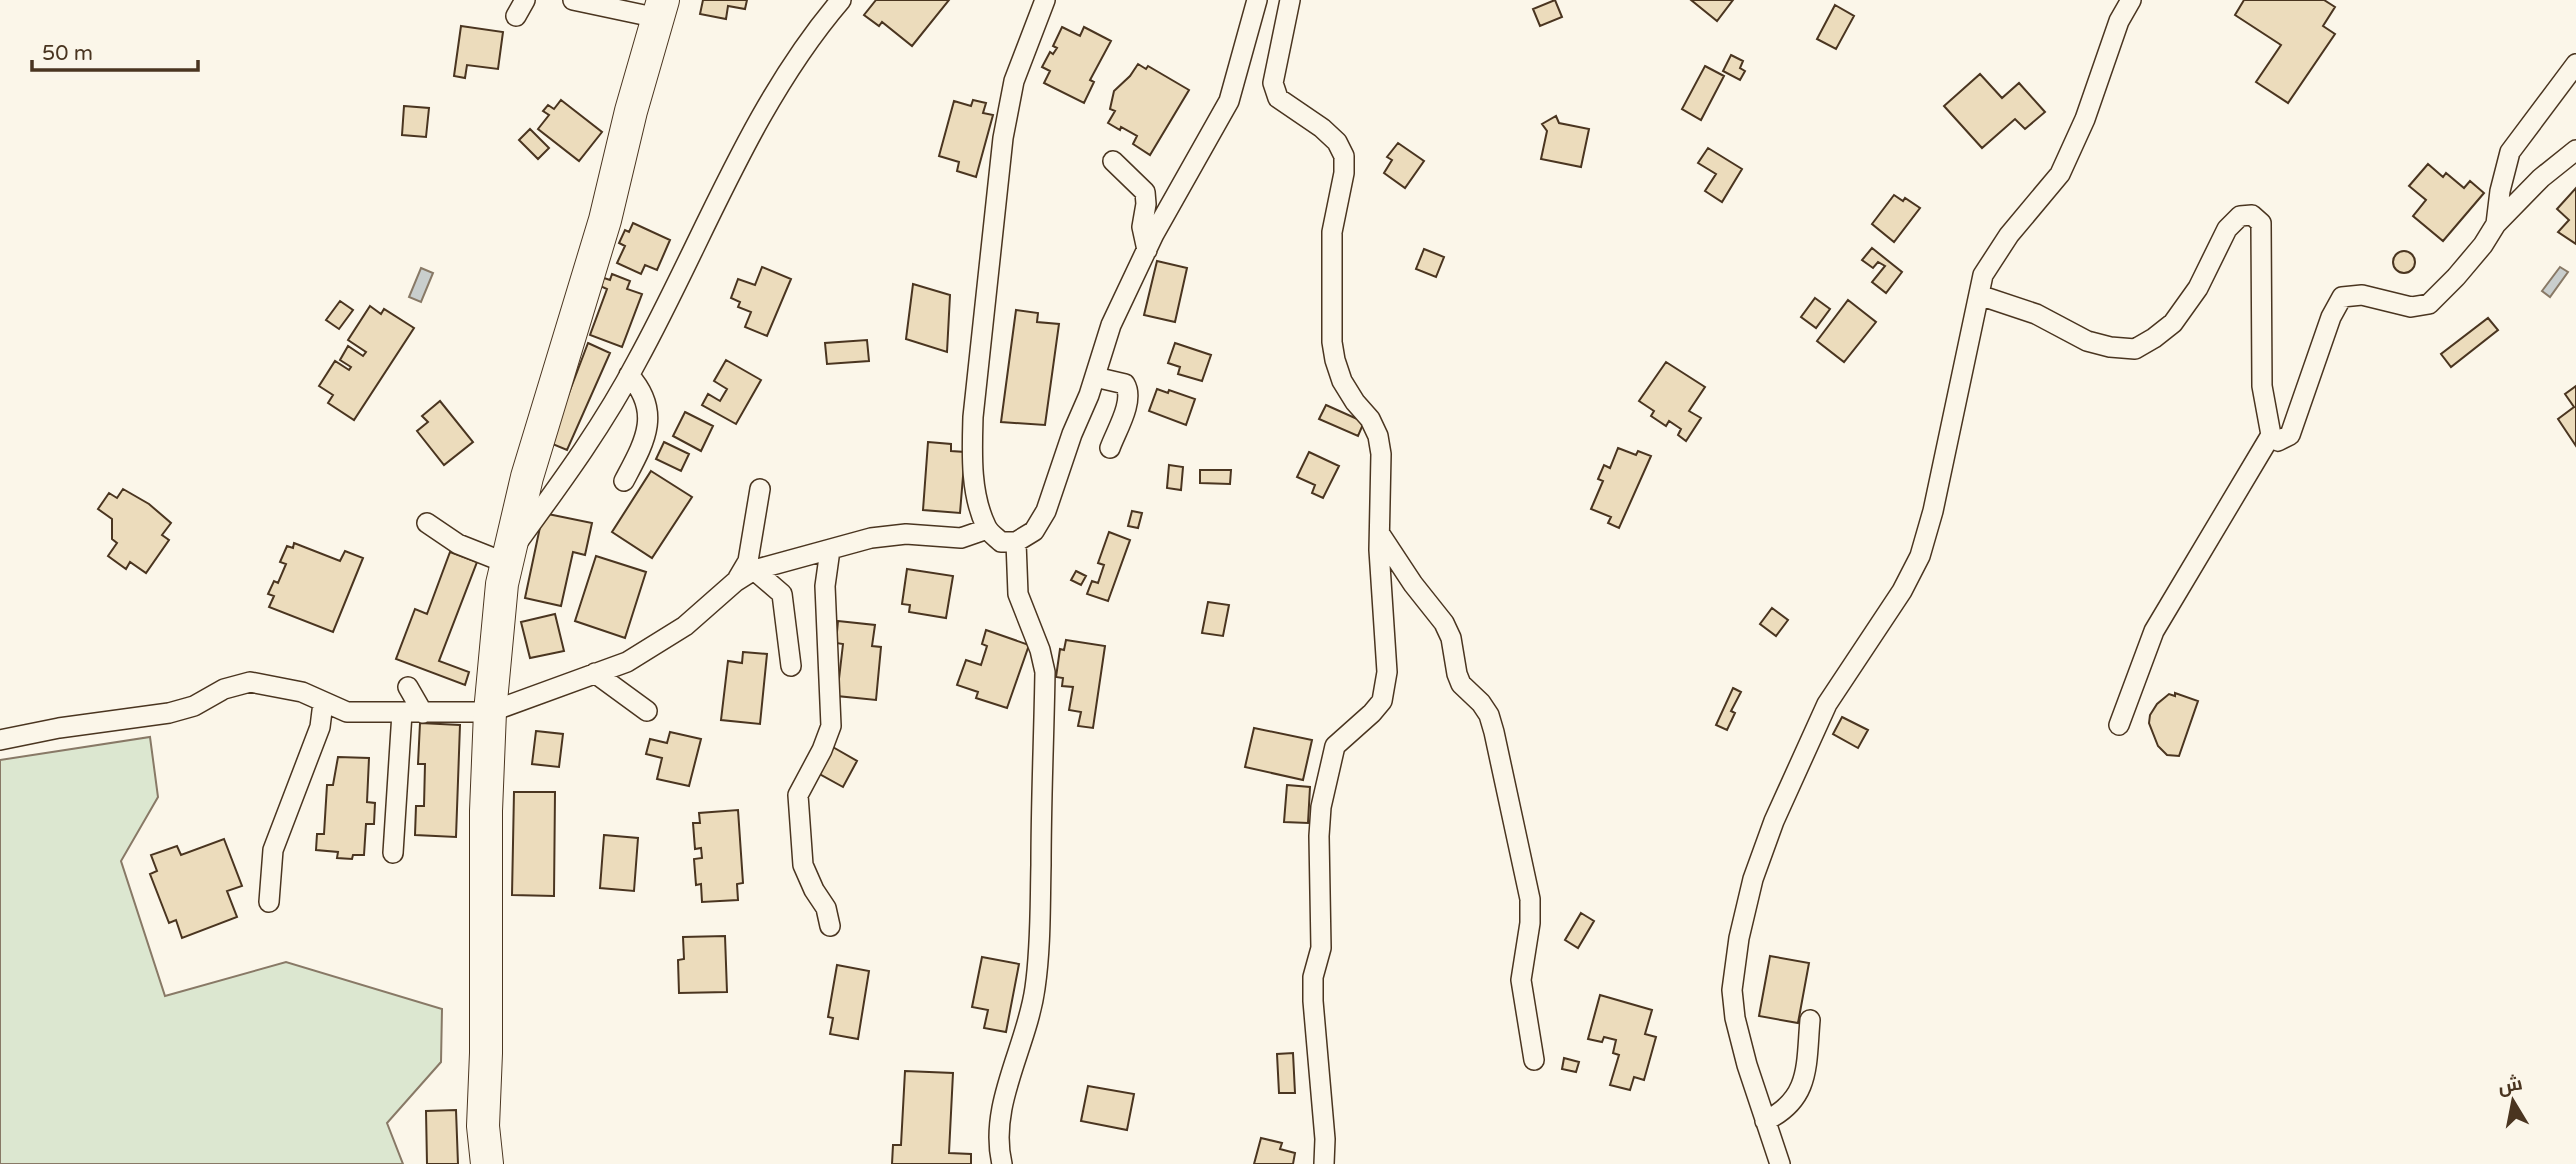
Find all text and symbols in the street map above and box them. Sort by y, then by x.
scale bar [32,28,198,72]
text: 50 m [42,41,93,66]
north arrow [2478,1066,2548,1136]
text: ش [2496,1072,2524,1098]

